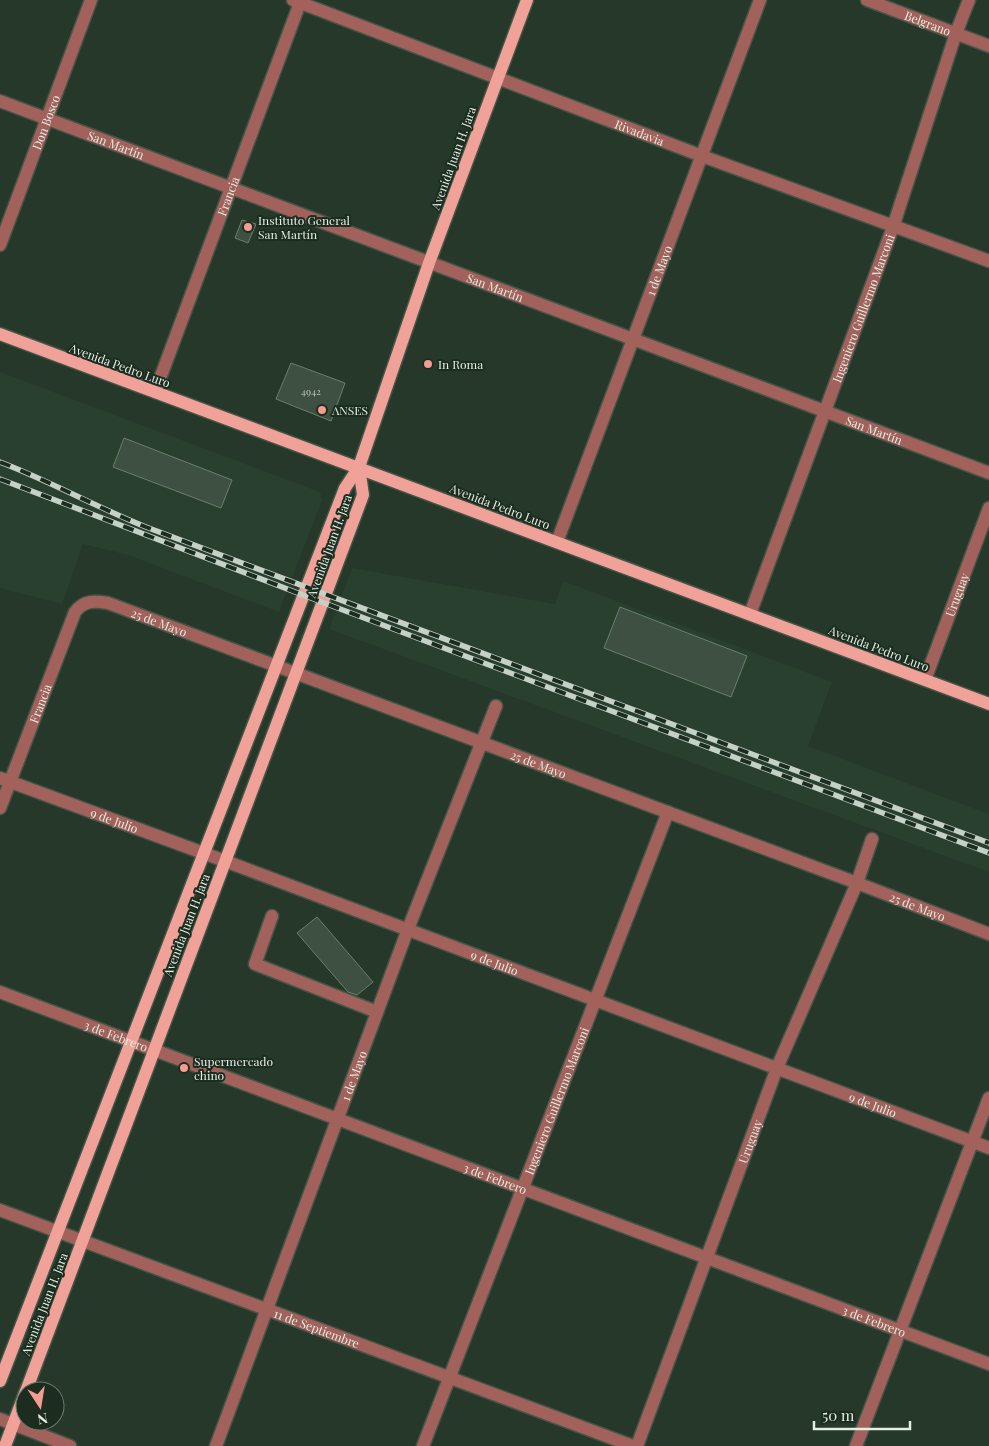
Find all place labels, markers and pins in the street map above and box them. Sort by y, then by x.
place label: Instituto General San Martín [258,212,350,242]
marker: Instituto General San Martín [242,221,254,233]
place label: In Roma [438,356,483,372]
marker: In Roma [422,358,434,370]
place label: ANSES [331,402,368,418]
marker: ANSES [316,404,328,416]
place label: Supermercado chino [194,1053,273,1083]
marker: Supermercado chino [178,1062,190,1074]

